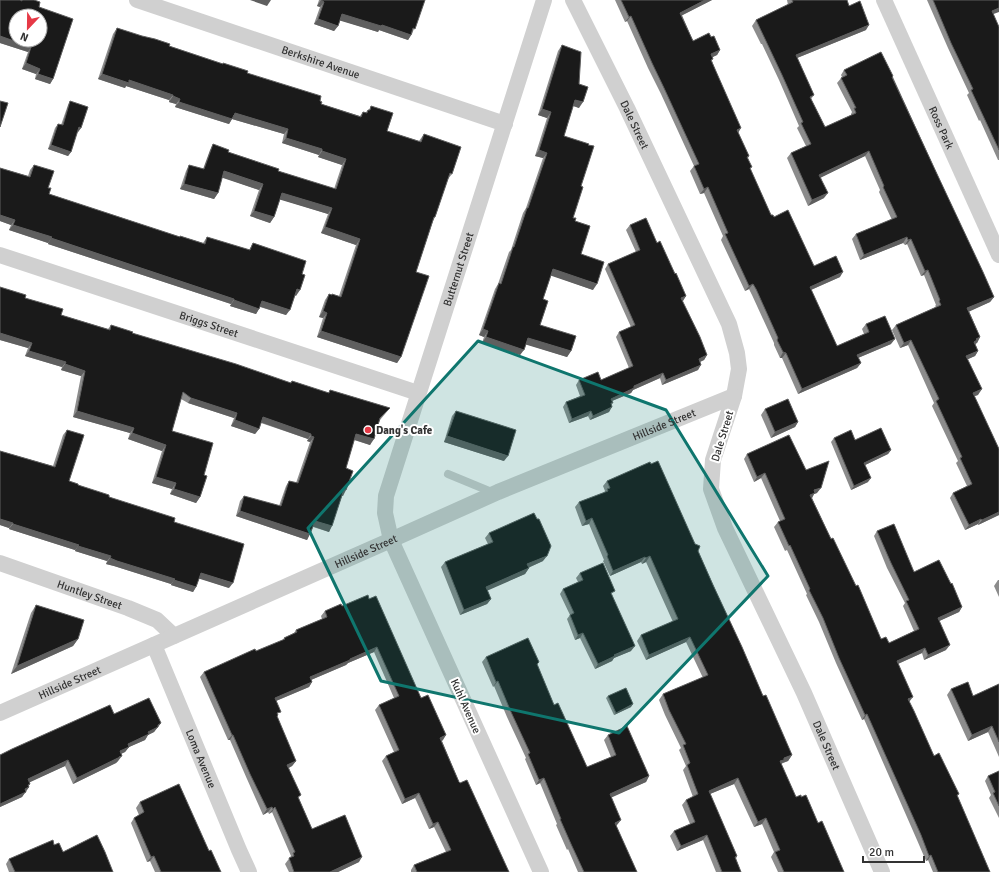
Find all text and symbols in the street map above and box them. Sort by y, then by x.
north arrow [8,8,48,48]
text: N [18,29,30,44]
street label: Berkshire Avenue [280,43,362,82]
street label: Dale Street [617,98,651,151]
street label: Ross Park [926,104,957,152]
street label: Butternut Street [441,231,477,308]
street label: Briggs Street [178,309,240,340]
street label: Hillside Street [631,406,698,444]
street label: Dale Street [709,409,736,463]
place label: Dang's Cafe [376,424,433,437]
marker: Dang's Cafe [363,425,373,435]
street label: Hillside Street [333,532,399,571]
street label: Huntley Street [55,578,124,612]
street label: Hillside Street [36,663,103,702]
street label: Kuhl Avenue [448,677,483,736]
street label: Dale Street [810,719,843,772]
street label: Loma Avenue [183,727,219,790]
scale bar [863,838,924,864]
text: 20 m [869,845,894,860]

